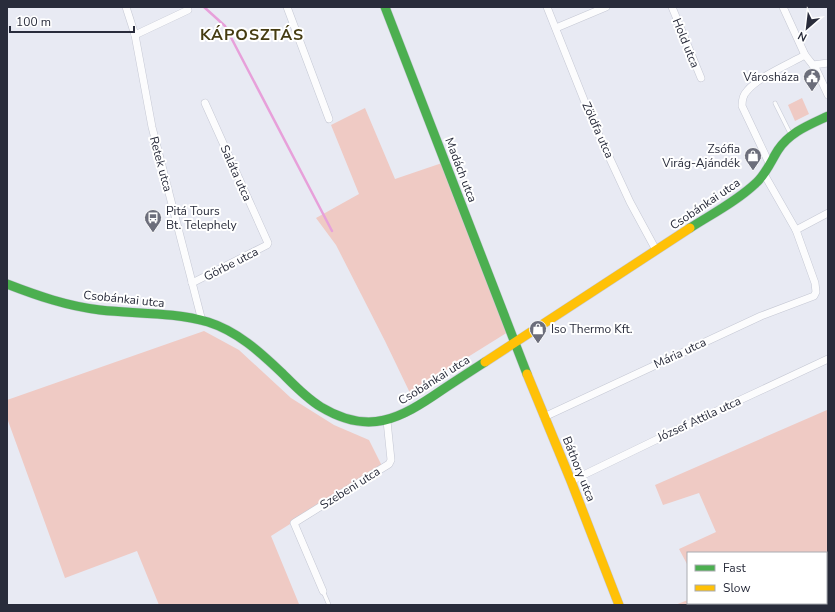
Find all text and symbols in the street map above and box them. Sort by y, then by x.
scale bar [10,8,134,34]
north arrow [787,8,827,48]
text: 100 m [16,14,51,30]
street label: Hold utca [669,16,703,70]
district label: KÁPOSZTÁS [200,24,304,46]
text: N [795,28,810,45]
public building icon: Városháza [802,67,822,92]
place label: Városháza [742,69,799,85]
street label: Zöldfa utca [578,99,618,161]
street label: Retek utca [146,135,176,193]
street label: Madách utca [441,135,481,205]
place label: Zsófia Virág-Ajándék [661,141,741,171]
street label: Saláta utca [216,142,256,204]
shop icon: Zsófia Virág-Ajándék [743,146,763,171]
street label: Csobánkai utca [667,175,743,233]
place label: Pitá Tours Bt. Telephely [166,203,237,233]
bus stop icon: Pitá Tours Bt. Telephely [143,208,163,233]
street label: Görbe utca [201,244,261,284]
street label: Csobánkai utca [83,287,165,311]
shop icon: Iso Thermo Kft. [528,319,548,344]
place label: Iso Thermo Kft. [551,321,633,337]
street label: Mária utca [651,334,709,372]
street label: Csobánkai utca [395,352,473,408]
street label: József Attila utca [654,393,743,446]
street label: Báthory utca [559,434,599,504]
street label: Szebeni utca [317,463,383,513]
legend [687,552,827,604]
text: Fast [723,560,746,576]
text: Slow [723,580,751,596]

